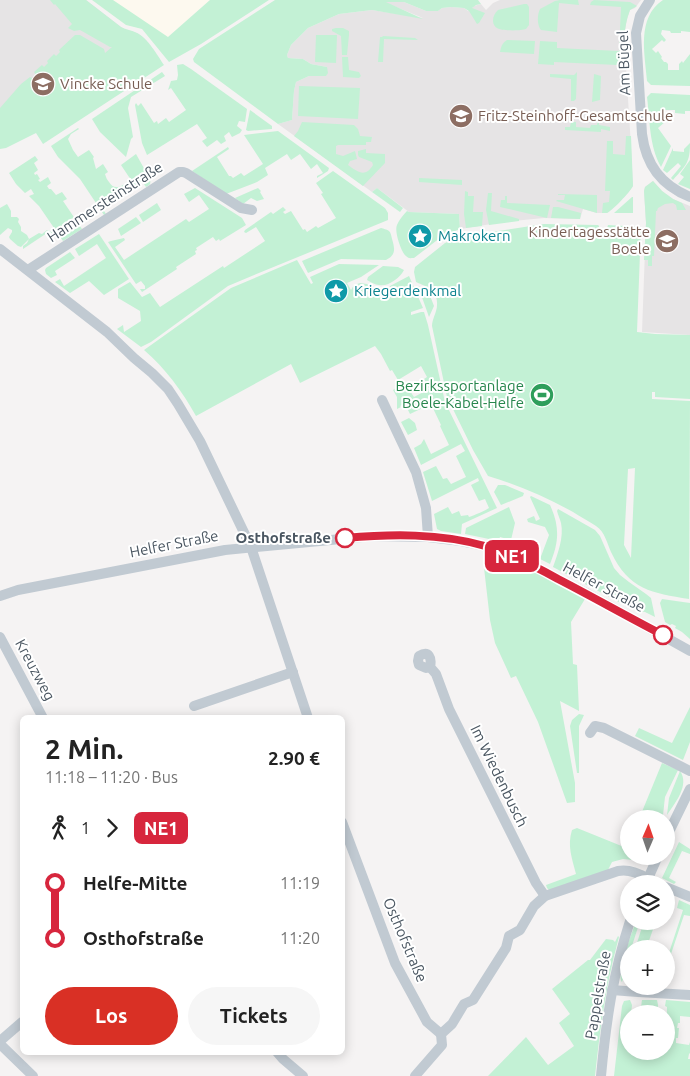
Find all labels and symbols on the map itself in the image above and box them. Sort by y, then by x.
street label: Am Bügel [614,30,633,96]
school or university icon: Vincke Schule [30,71,56,97]
place label: Vincke Schule [60,75,152,92]
school or university icon: Fritz-Steinhoff-Gesamtschule [448,103,474,129]
place label: Fritz-Steinhoff-Gesamtschule [478,107,673,124]
street label: Hammersteinstraße [44,158,166,245]
place icon: Makrokern [407,223,433,249]
place label: Kindertagesstätte Boele [528,223,650,257]
place label: Makrokern [438,227,511,244]
school or university icon: Kindertagesstätte Boele [654,228,680,254]
place icon: Kriegerdenkmal [323,278,349,304]
place label: Kriegerdenkmal [354,282,461,299]
place label: Bezirkssportanlage Boele-Kabel-Helfe [395,377,524,411]
sports icon: Bezirkssportanlage Boele-Kabel-Helfe [529,382,555,408]
street label: Helfer Straße [128,527,220,560]
marker: Osthofstraße [335,528,355,548]
place label: Osthofstraße [236,529,331,546]
line badge: NE1 [483,540,541,572]
street label: Helfer Straße [560,558,648,615]
unlabelled marker [653,625,673,645]
street label: Kreuzweg [12,636,59,703]
street label: Im Wiedenbusch [467,722,531,830]
north arrow [620,810,675,865]
street label: Osthofstraße [380,895,431,985]
street label: Pappelstraße [581,949,614,1040]

